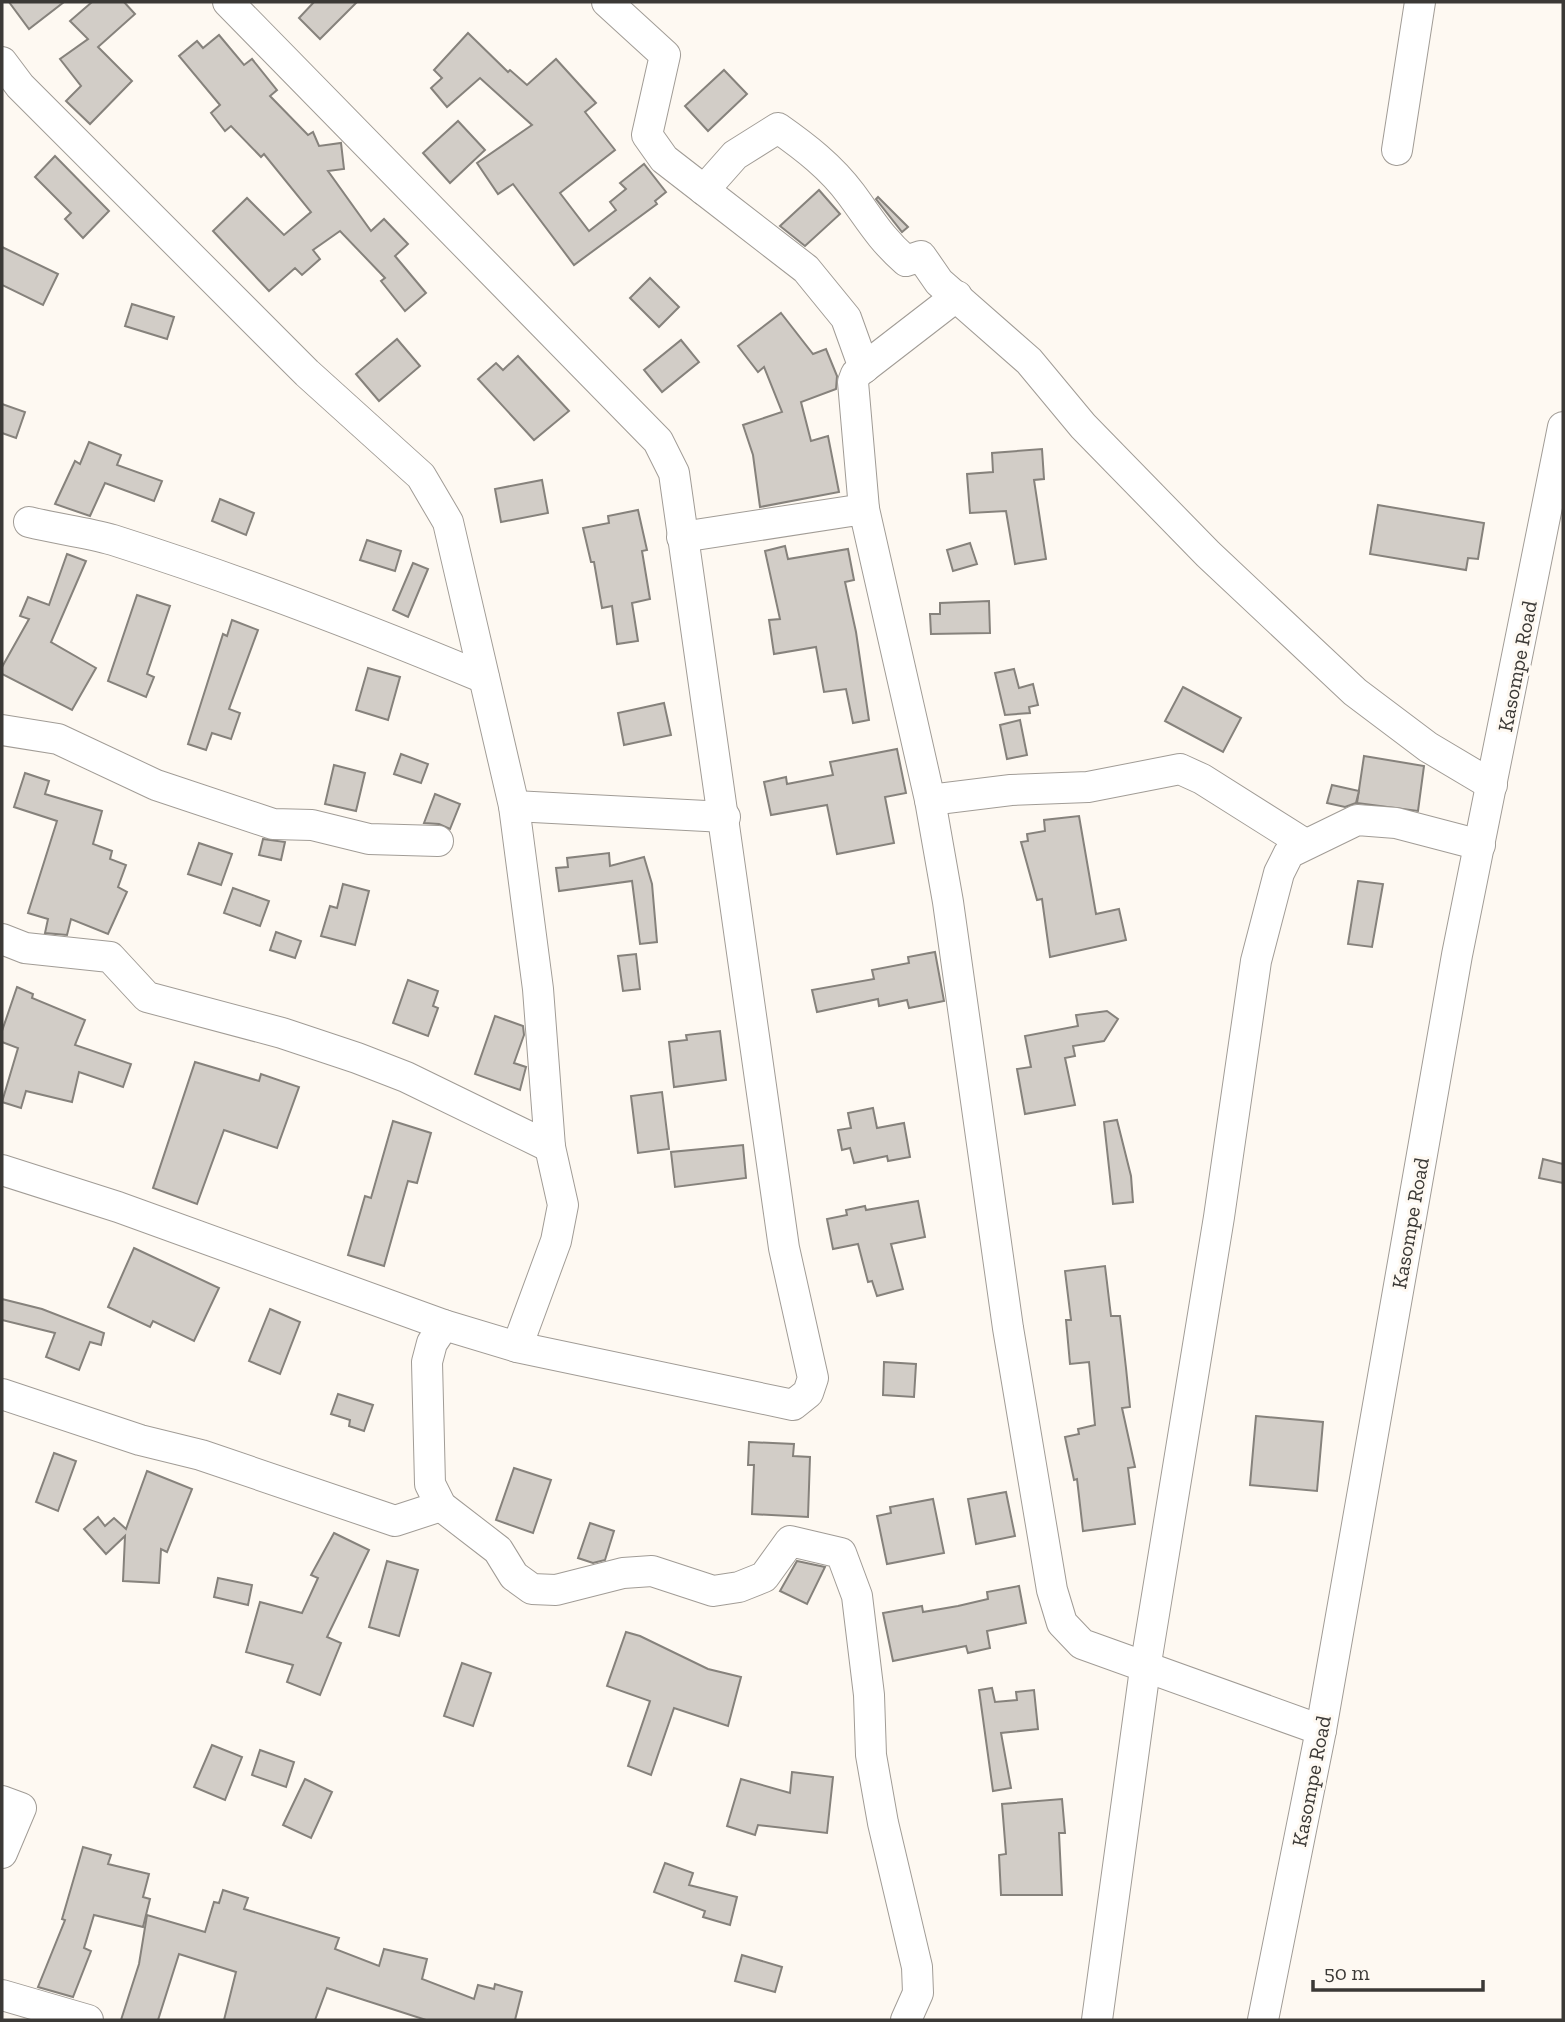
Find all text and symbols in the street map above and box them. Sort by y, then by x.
street label: Kasompe Road [1492,598,1542,734]
street label: Kasompe Road [1386,1155,1434,1291]
street label: Kasompe Road [1286,1713,1336,1849]
scale bar [1313,1948,1483,1992]
text: 50 m [1324,1960,1370,1985]

